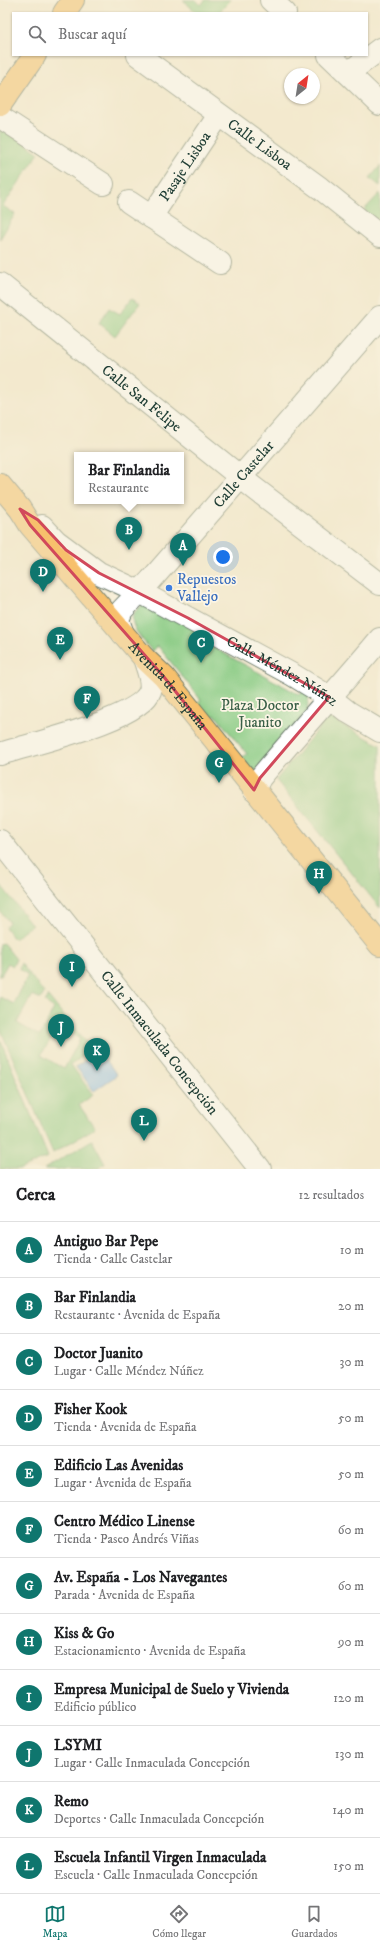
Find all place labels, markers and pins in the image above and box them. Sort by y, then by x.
pin: B [116,517,142,550]
pin: A [170,533,196,566]
pin: D [30,559,56,592]
place label: Repuestos Vallejo [176,570,236,606]
marker: Repuestos Vallejo [164,583,174,593]
pin: E [47,627,73,660]
pin: C [188,630,214,663]
pin: F [74,686,100,719]
pin: G [206,750,232,783]
pin: H [306,861,332,894]
pin: I [59,954,85,987]
pin: J [48,1014,74,1047]
pin: K [84,1038,110,1071]
pin: L [131,1108,157,1141]

